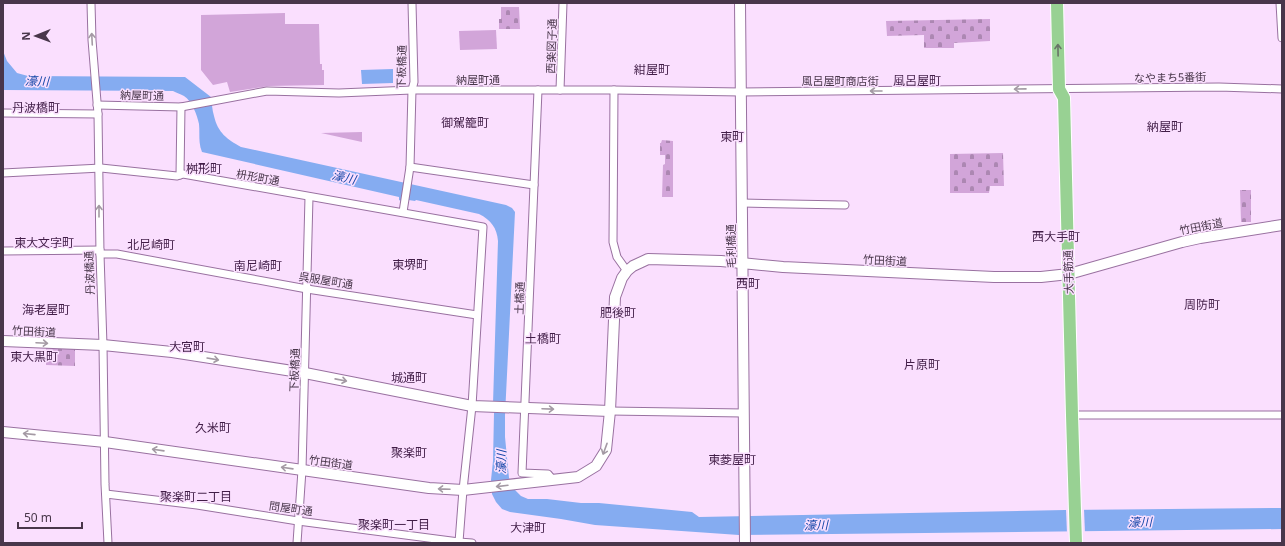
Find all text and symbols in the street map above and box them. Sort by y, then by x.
north arrow [16,16,56,56]
street label: 西楽図子通 [543,18,559,74]
text: N [18,32,33,41]
one-way arrow [88,33,96,46]
one-way arrow [1054,44,1061,57]
street label: 下板橋通 [393,45,409,89]
district label: 紺屋町 [634,61,670,78]
street label: なやまち5番街 [1134,69,1206,85]
water label: 濠川 [25,72,51,90]
street label: 納屋町通 [456,72,500,87]
district label: 風呂屋町 [893,72,941,89]
street label: 風呂屋町商店街 [802,73,879,88]
one-way arrow [1014,86,1027,93]
street label: 納屋町通 [120,87,164,103]
one-way arrow [870,87,883,95]
district label: 丹波橋町 [12,99,60,116]
district label: 御駕籠町 [441,114,489,131]
district label: 納屋町 [1147,118,1183,135]
district label: 東町 [720,128,744,145]
district label: 桝形町 [186,160,222,177]
street label: 枡形町通 [235,166,281,188]
water label: 濠川 [330,166,360,188]
one-way arrow [95,205,103,218]
street label: 竹田街道 [1178,214,1224,238]
street label: 毛利橋通 [723,224,738,268]
district label: 西大手町 [1032,228,1080,245]
district label: 東大文字町 [14,234,74,251]
district label: 北尼崎町 [127,236,175,253]
street label: 大手筋通 [1060,250,1076,294]
street label: 丹波橋通 [81,251,97,295]
street label: 竹田街道 [863,251,907,269]
district label: 東堺町 [392,256,428,273]
district label: 南尼崎町 [234,257,282,274]
street label: 呉服屋町通 [298,268,354,292]
district label: 西町 [736,275,760,292]
street label: 土橋通 [511,281,527,315]
district label: 周防町 [1184,296,1220,313]
district label: 海老屋町 [22,301,70,318]
district label: 肥後町 [600,304,636,321]
street label: 竹田街道 [12,322,56,340]
district label: 土橋町 [525,330,561,347]
district label: 大宮町 [169,338,205,355]
one-way arrow [35,339,48,347]
district label: 東大黒町 [10,348,58,365]
street label: 下板橋通 [286,348,302,392]
one-way arrow [206,355,219,363]
district label: 片原町 [904,356,940,373]
district label: 城通町 [391,369,427,386]
one-way arrow [334,376,347,384]
one-way arrow [541,405,554,413]
district label: 久米町 [195,419,231,436]
one-way arrow [23,431,36,438]
one-way arrow [600,443,608,455]
district label: 聚楽町 [391,444,427,461]
one-way arrow [152,446,165,454]
water label: 濠川 [492,448,510,474]
district label: 東菱屋町 [708,451,756,468]
street label: 竹田街道 [308,452,354,472]
one-way arrow [281,464,294,472]
one-way arrow [496,482,509,490]
one-way arrow [438,485,451,493]
district label: 聚楽町二丁目 [160,488,232,505]
street label: 問屋町通 [268,498,314,518]
scale bar [18,504,82,530]
text: 50 m [24,509,52,526]
water label: 濠川 [1128,513,1154,531]
district label: 聚楽町一丁目 [358,516,430,533]
water label: 濠川 [804,516,830,534]
district label: 大津町 [510,519,546,536]

